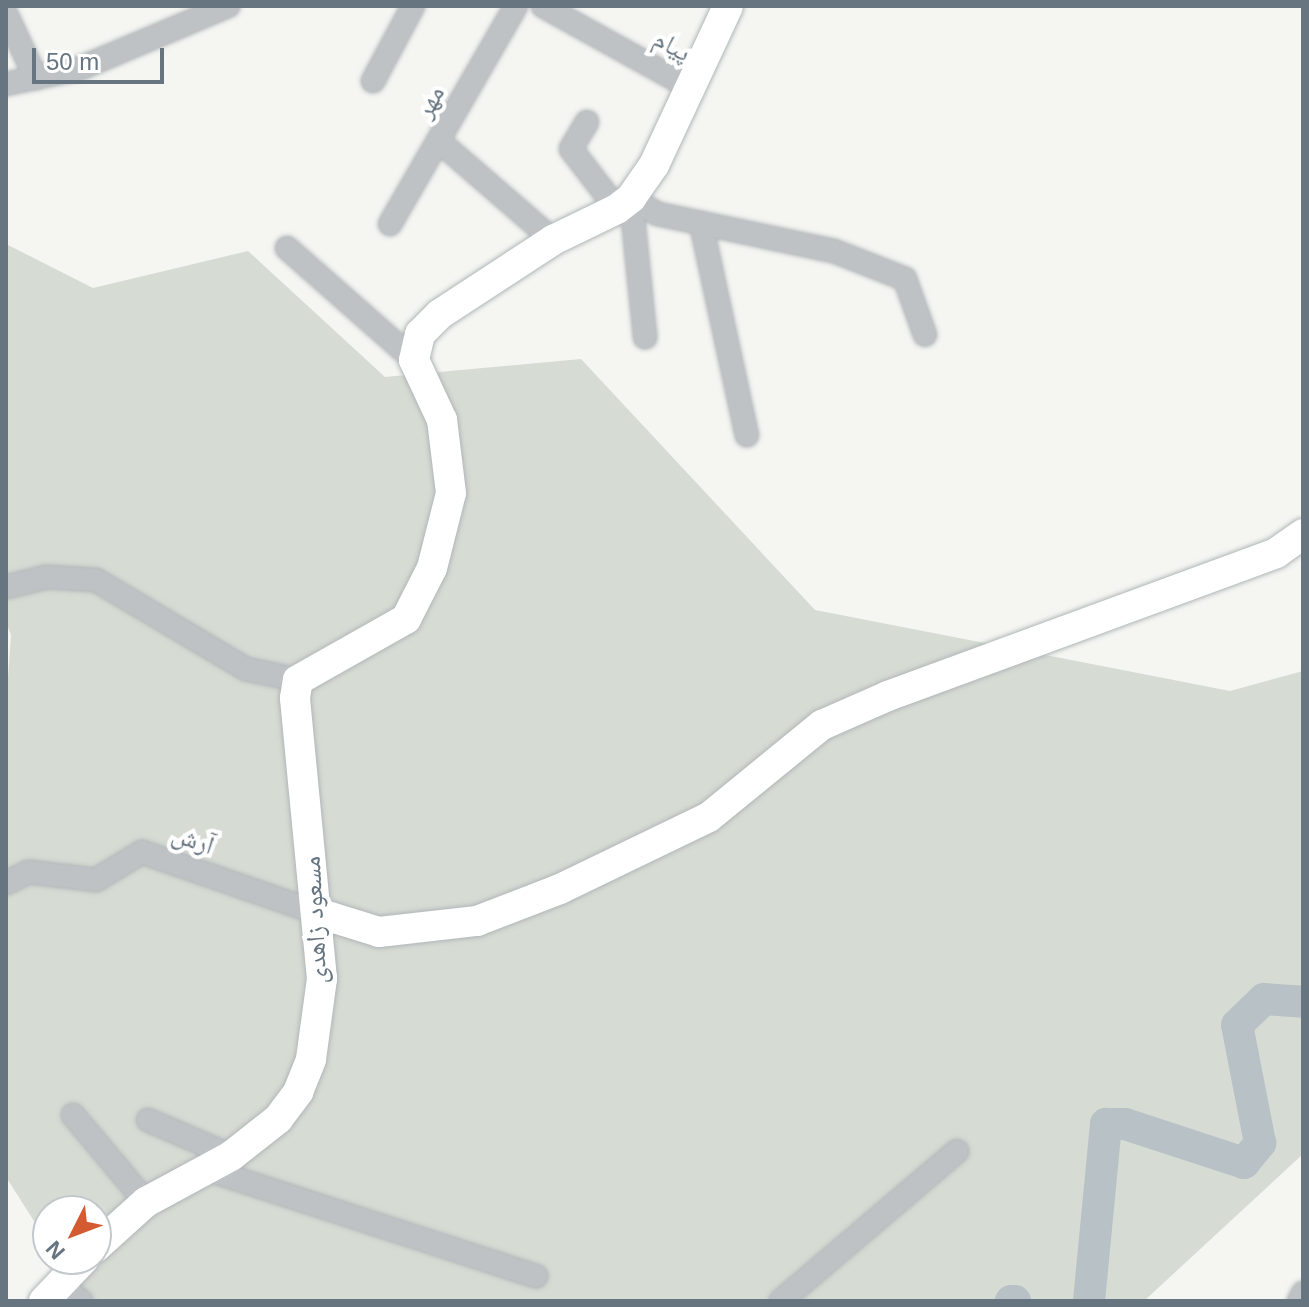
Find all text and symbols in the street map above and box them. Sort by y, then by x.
street label: پیام [648,23,696,69]
scale bar [36,32,168,82]
text: 50 m [46,48,99,75]
street label: مهر [409,80,451,124]
street label: آرش [168,818,218,862]
street label: مسعود زاهدی [296,855,334,985]
north arrow [32,1195,112,1275]
text: N [41,1236,70,1264]

